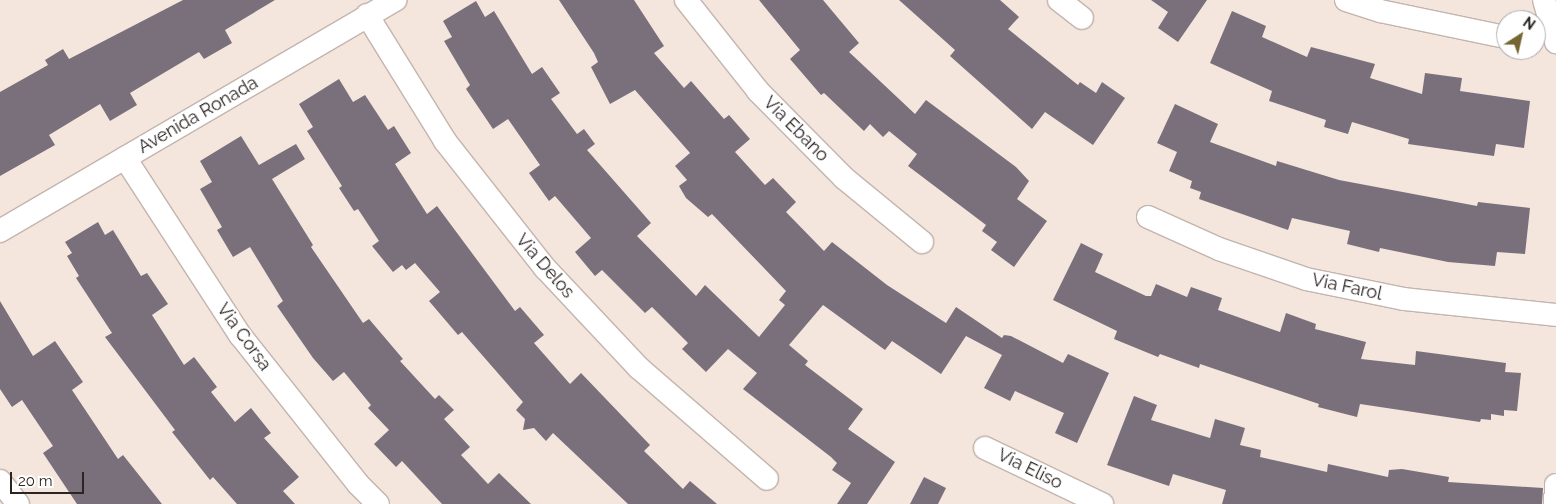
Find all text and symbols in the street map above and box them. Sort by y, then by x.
north arrow [1496,10,1546,60]
text: N [1520,14,1538,33]
street label: Avenida Ronada [134,72,262,158]
street label: Via Ebano [759,92,833,166]
street label: Via Delos [511,229,579,303]
street label: Via Farol [1310,269,1384,305]
street label: Via Corsa [212,299,276,375]
street label: Via Eliso [994,444,1066,494]
scale bar [12,462,86,494]
text: 20 m [18,472,53,490]

